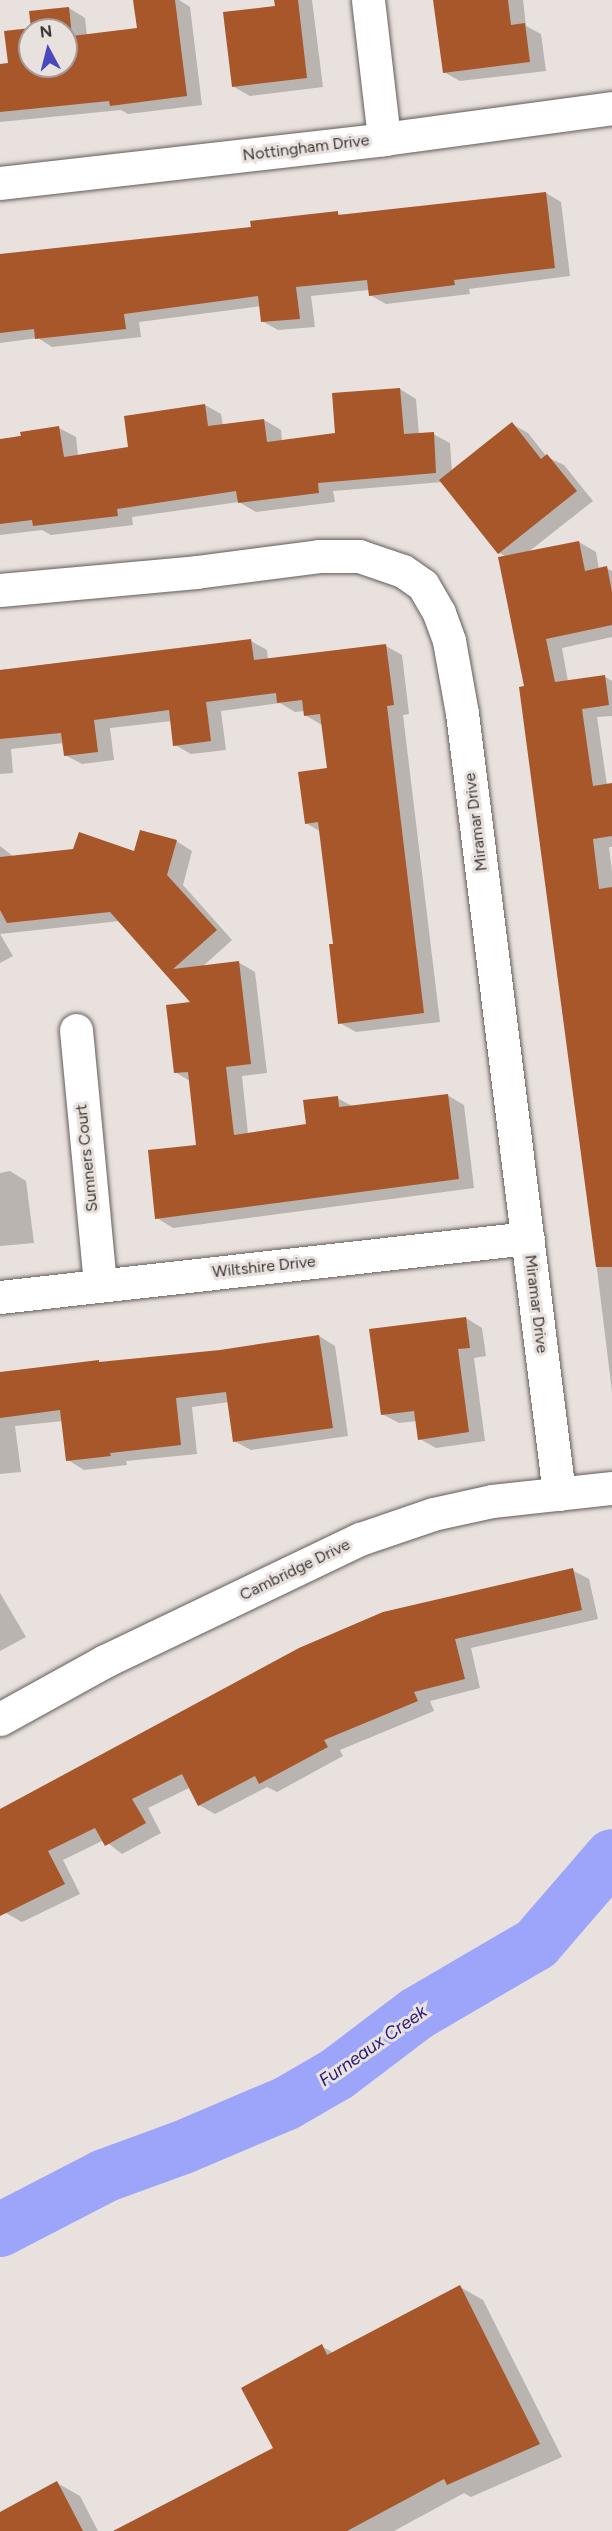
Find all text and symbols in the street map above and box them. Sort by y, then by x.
north arrow [18,18,78,78]
text: N [39,21,53,42]
street label: Nottingham Drive [242,131,370,165]
street label: Miramar Drive [460,772,492,872]
street label: Sumners Court [72,1103,102,1213]
street label: Wiltshire Drive [211,1252,317,1282]
street label: Miramar Drive [520,1254,552,1354]
street label: Cambridge Drive [237,1535,353,1605]
water label: Furneaux Creek [315,2001,431,2091]

